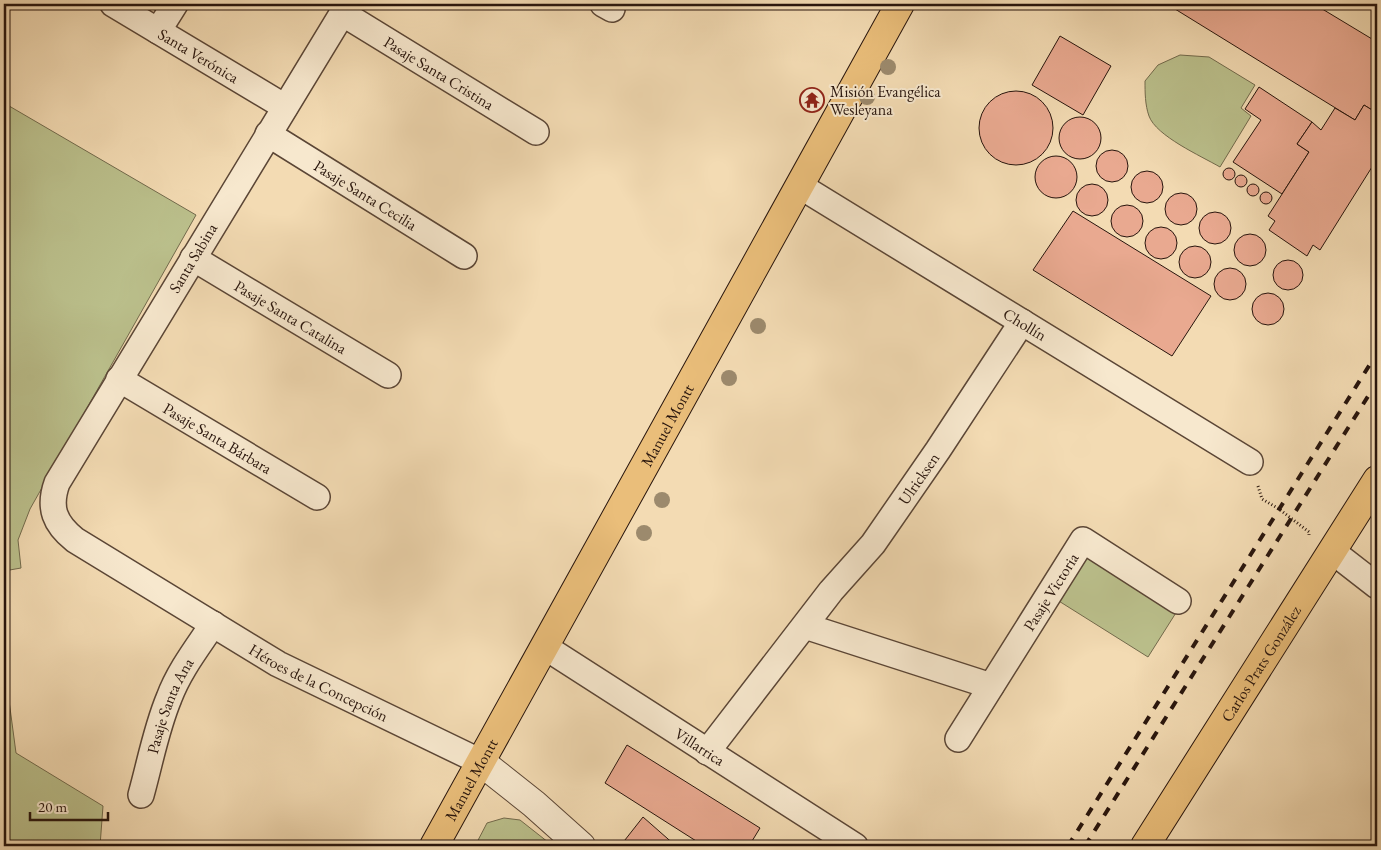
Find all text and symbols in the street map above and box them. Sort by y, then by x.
street label: Santa Verónica [155,23,244,88]
street label: Pasaje Santa Cristina [380,31,499,115]
place label: Misión Evangélica Wesleyana [830,81,941,120]
temple icon: Misión Evangélica Wesleyana [799,87,825,113]
street label: Pasaje Santa Cecilia [310,155,422,235]
street label: Santa Sabina [164,219,222,297]
street label: Pasaje Santa Catalina [231,275,351,359]
street label: Chollín [999,303,1051,346]
street label: Manuel Montt [636,380,698,470]
street label: Pasaje Santa Bárbara [160,397,277,479]
street label: Ulricksen [893,448,944,509]
street label: Pasaje Victoria [1018,548,1083,635]
street label: Carlos Prats González [1216,601,1305,726]
street label: Héroes de la Concepción [245,638,392,726]
street label: Pasaje Santa Ana [142,653,198,756]
street label: Villarrica [671,723,729,771]
street label: Manuel Montt [440,735,502,825]
scale bar [30,790,108,822]
text: 20 m [38,797,67,816]

